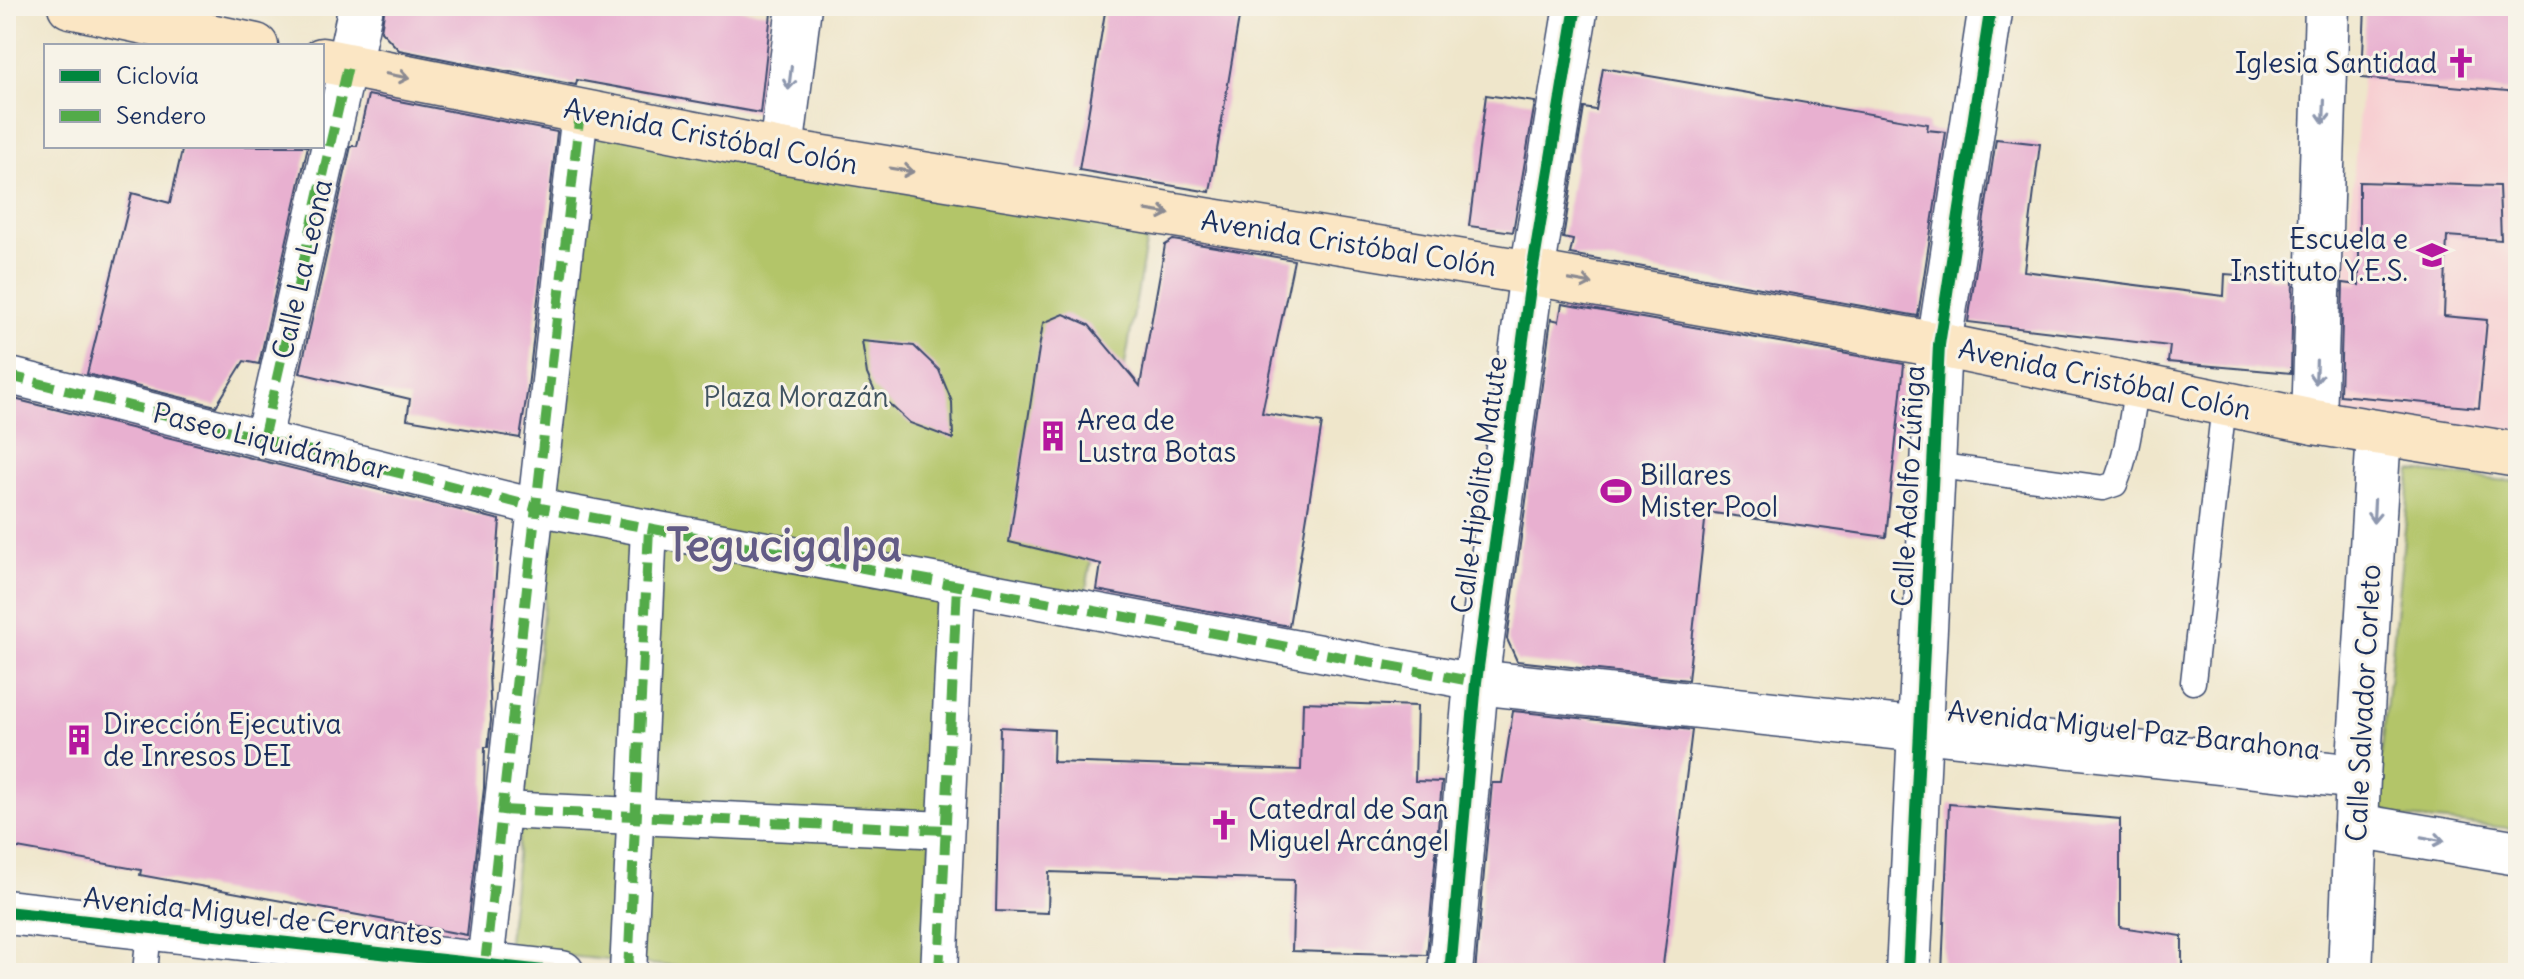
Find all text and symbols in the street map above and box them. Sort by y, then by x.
legend [44,44,324,148]
place label: Iglesia Santidad [2235,45,2437,81]
church icon: Iglesia Santidad [2444,46,2478,80]
text: Ciclovía [116,60,199,90]
one-way arrow [782,65,797,90]
one-way arrow [385,69,411,84]
street label: Avenida Cristóbal Colón [561,90,861,182]
one-way arrow [2316,98,2331,125]
text: Sendero [116,100,206,130]
one-way arrow [888,163,914,178]
street label: Calle La Leona [264,176,340,362]
street label: Avenida Cristóbal Colón [1199,202,1499,284]
one-way arrow [1145,205,1170,220]
place label: Escuela e Instituto Y.E.S. [2230,221,2408,289]
school or university icon: Escuela e Instituto Y.E.S. [2415,238,2449,272]
one-way arrow [1567,275,1593,290]
street label: Avenida Cristóbal Colón [1955,330,2255,428]
street label: Calle Hipólito Matute [1443,354,1515,616]
one-way arrow [2308,358,2323,385]
street label: Calle Adolfo Zúñiga [1884,364,1932,608]
park label: Plaza Morazán [703,379,889,415]
street label: Paseo Liquidámbar [149,394,393,488]
place label: Area de Lustra Botas [1077,402,1236,470]
building icon: Area de Lustra Botas [1036,419,1070,453]
place label: Billares Mister Pool [1640,457,1778,525]
sports icon: Billares Mister Pool [1599,474,1633,508]
one-way arrow [2366,497,2381,524]
district label: Tegucigalpa [666,518,902,573]
street label: Calle Salvador Corleto [2338,563,2388,843]
street label: Avenida Miguel Paz Barahona [1946,693,2322,767]
place label: Dirección Ejecutiva de Inresos DEI [103,706,341,774]
building icon: Dirección Ejecutiva de Inresos DEI [62,723,96,757]
place label: Catedral de San Miguel Arcángel [1248,791,1449,859]
church icon: Catedral de San Miguel Arcángel [1207,808,1241,842]
one-way arrow [2419,832,2445,847]
street label: Avenida Miguel de Cervantes [81,879,445,953]

